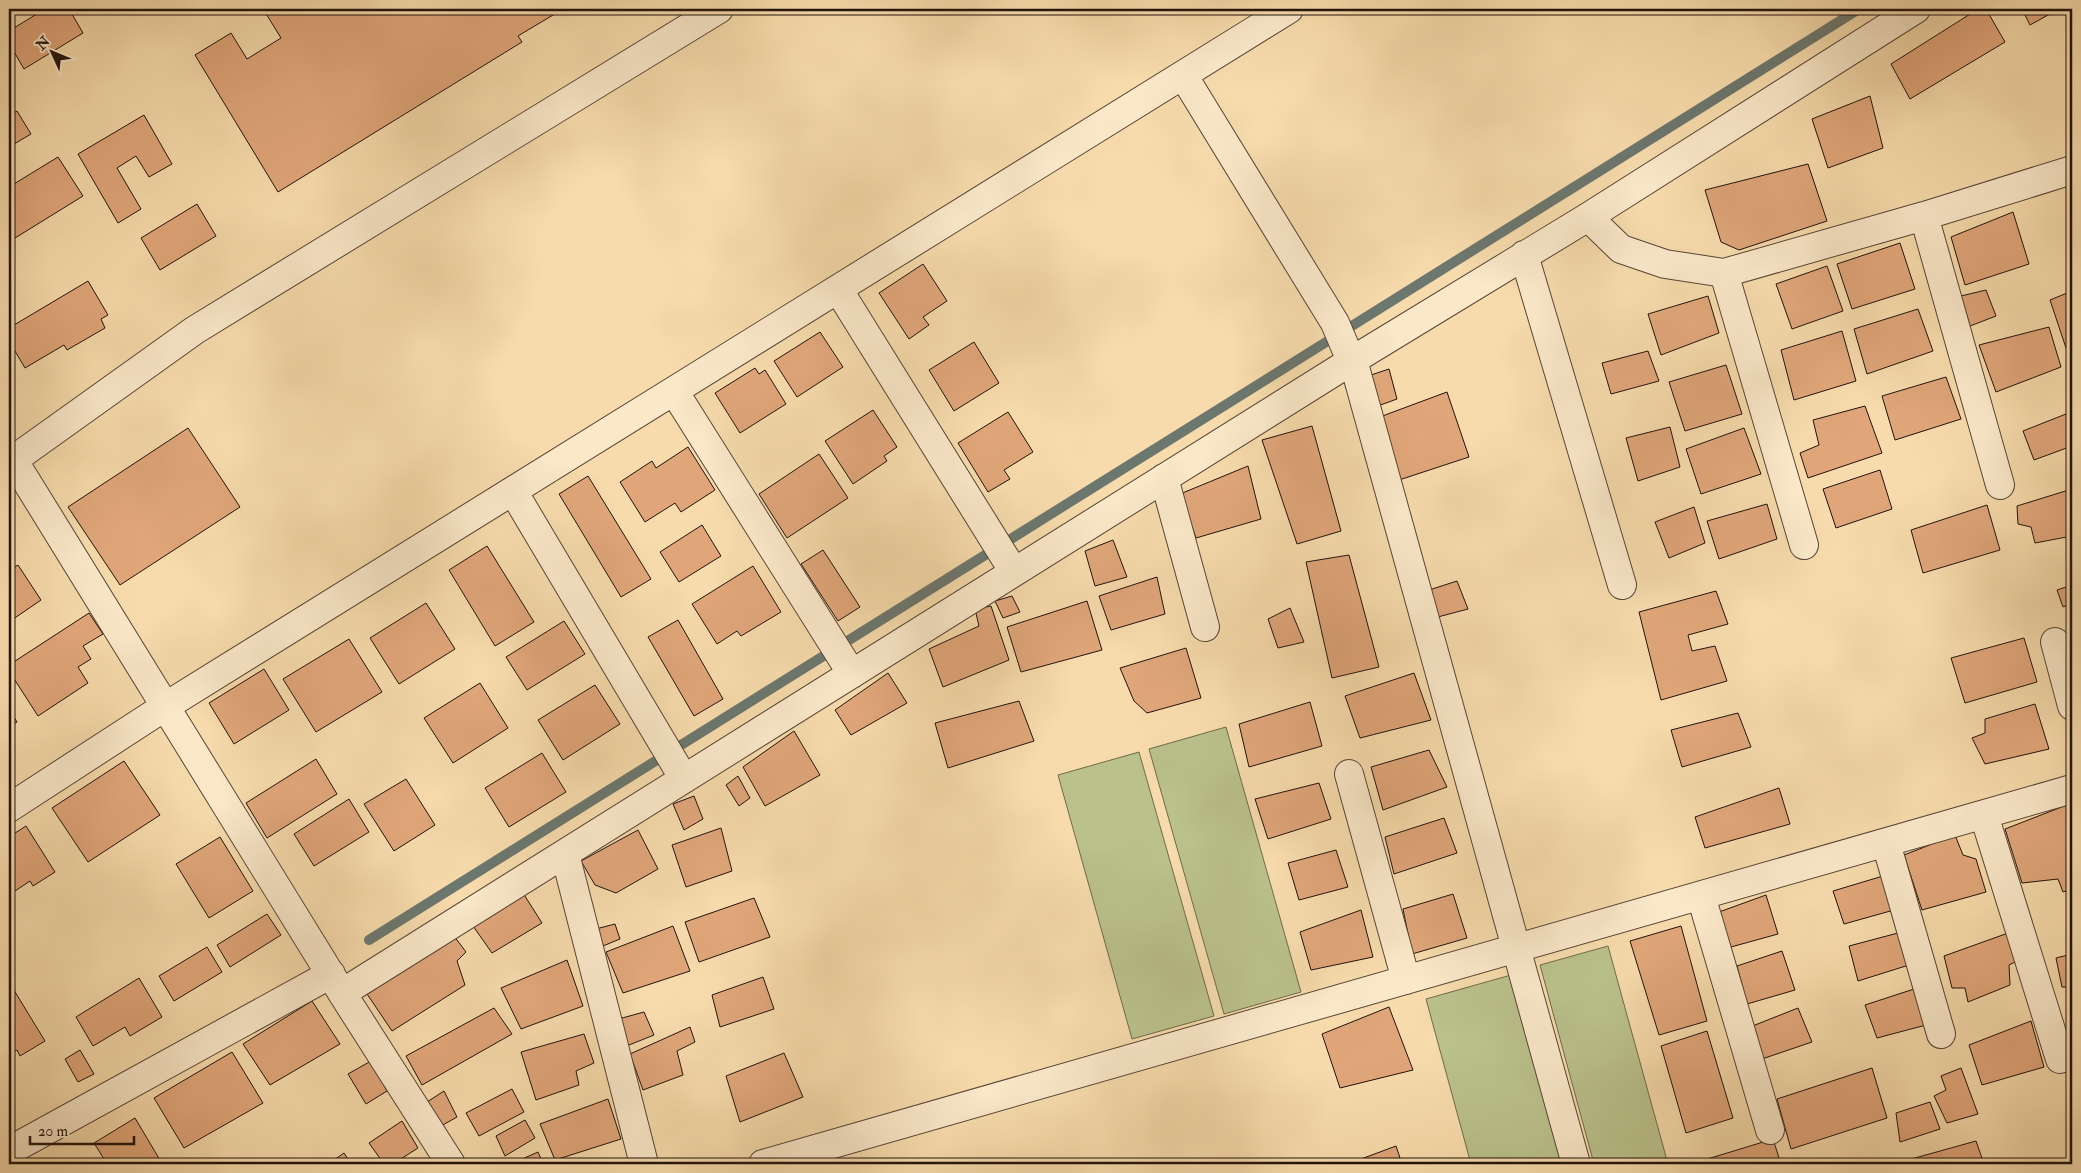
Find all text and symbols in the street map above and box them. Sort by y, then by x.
north arrow [28,28,78,78]
text: N [32,33,54,54]
scale bar [30,1113,134,1145]
text: 20 m [38,1122,68,1141]

